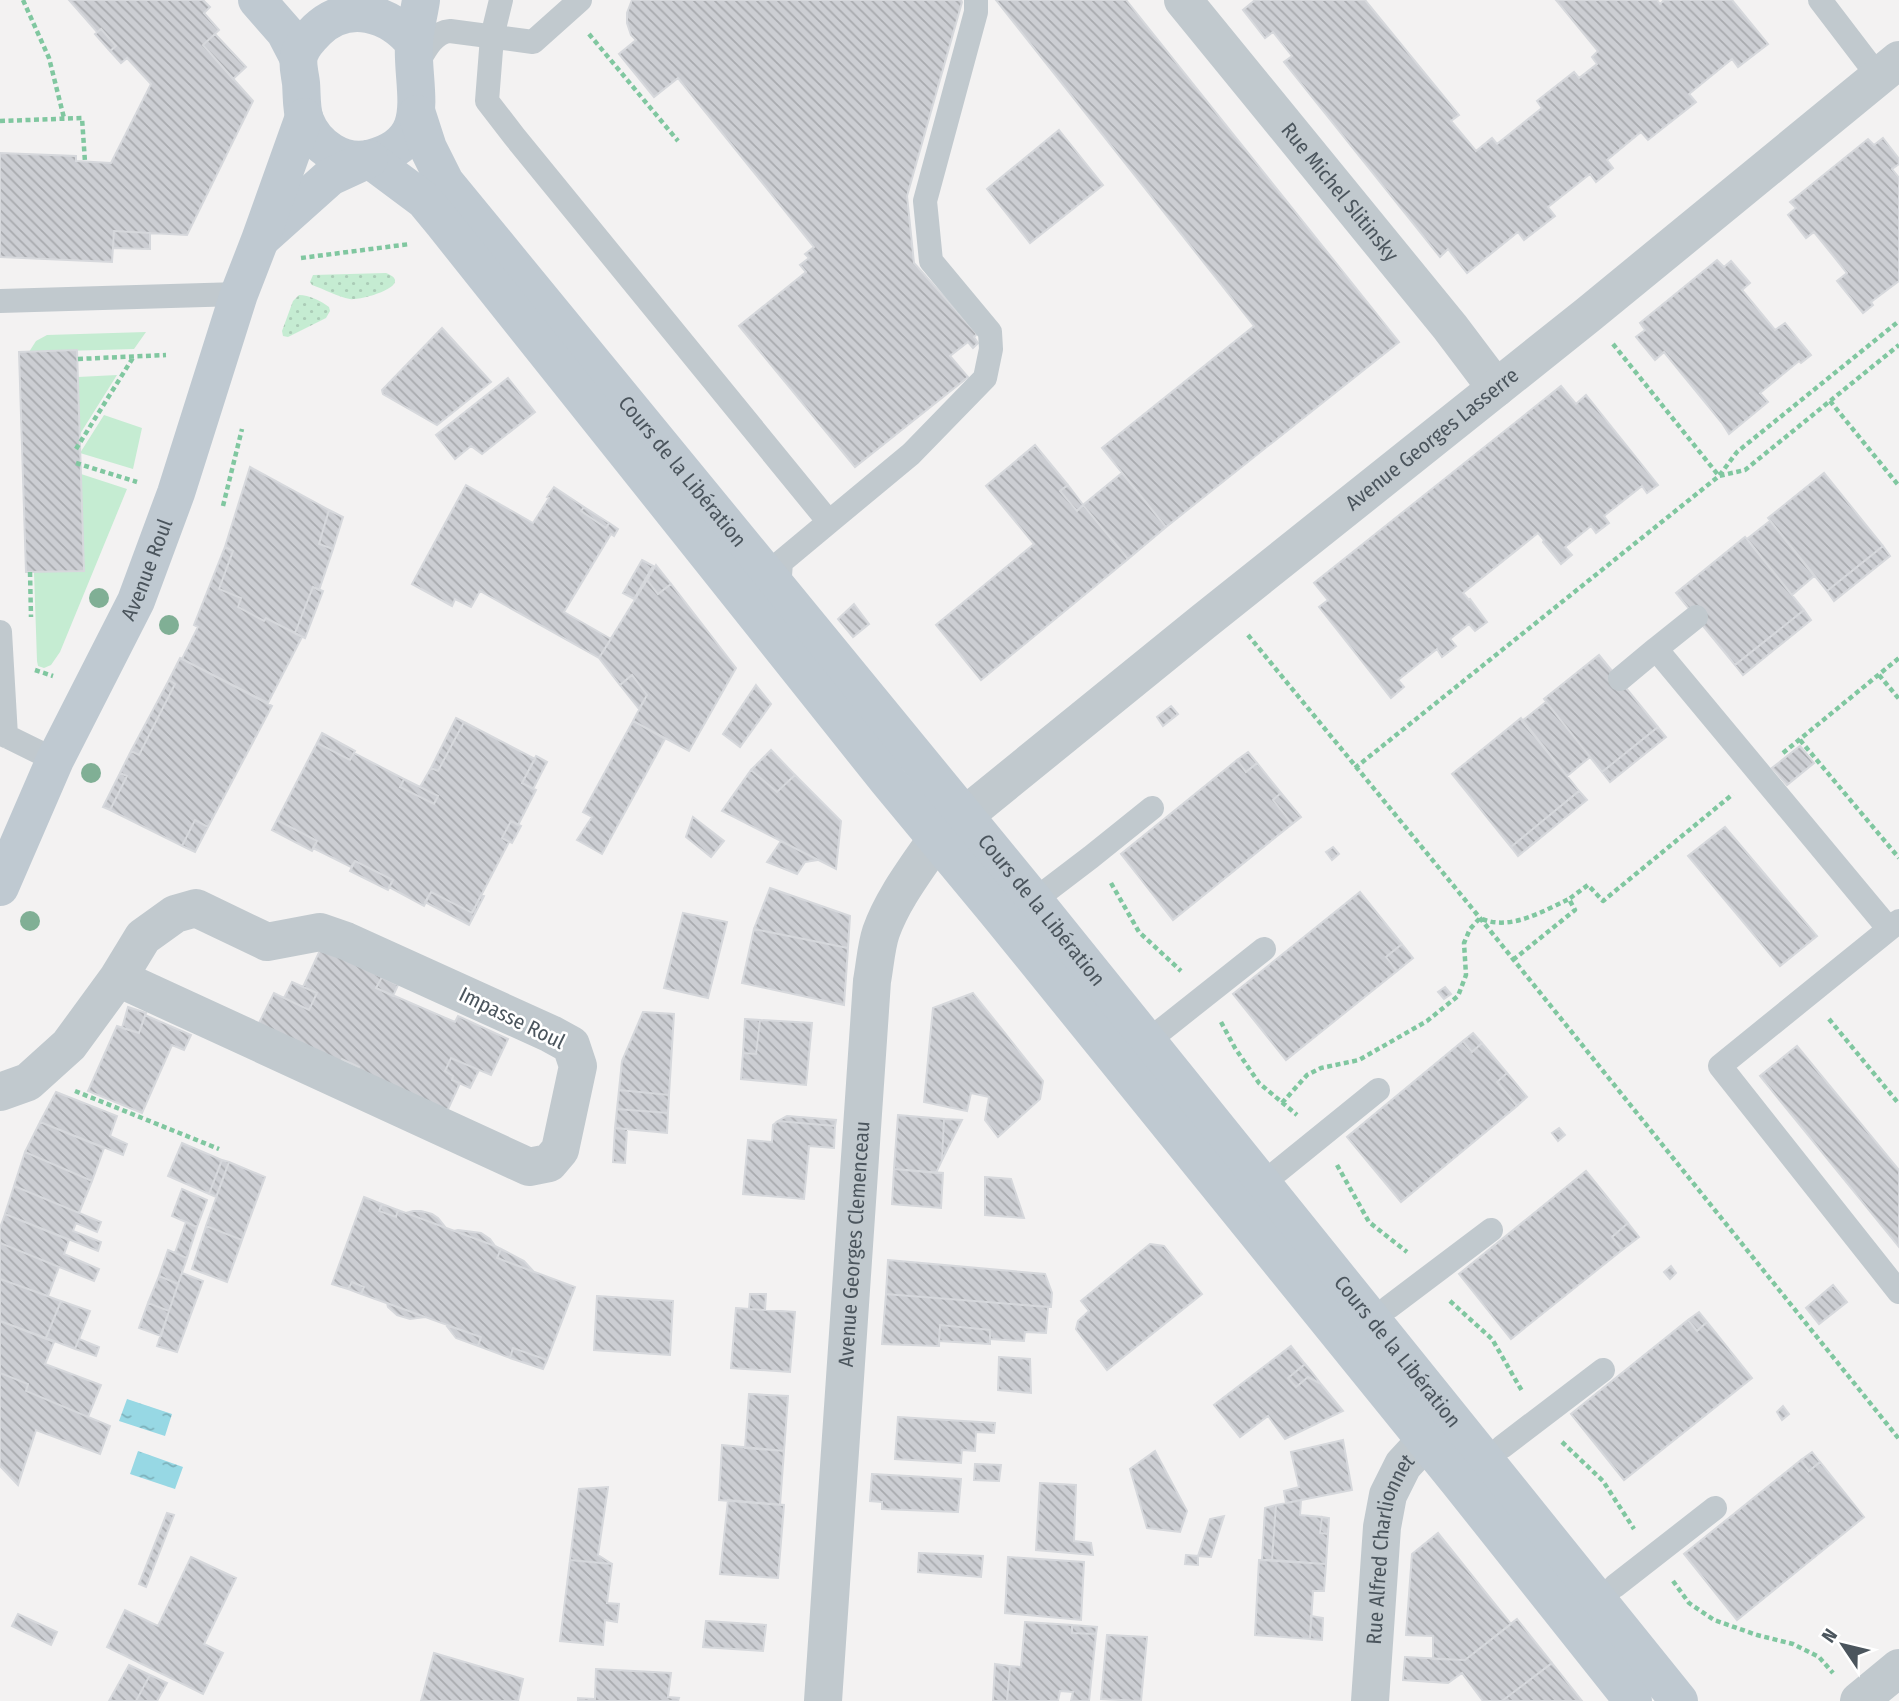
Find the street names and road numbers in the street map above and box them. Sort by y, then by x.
street label: Rue Michel Slitinsky [1276,117,1405,267]
street label: Avenue Georges Lasserre [1340,362,1524,516]
street label: Cours de la Libération [613,390,752,552]
street label: Avenue Roul [115,515,178,625]
street label: Cours de la Libération [972,829,1111,991]
street label: Impasse Roul [455,981,570,1055]
street label: Avenue Georges Clemenceau [833,1120,875,1368]
street label: Cours de la Libération [1328,1270,1466,1433]
street label: Rue Alfred Charlionnet [1361,1448,1420,1645]

